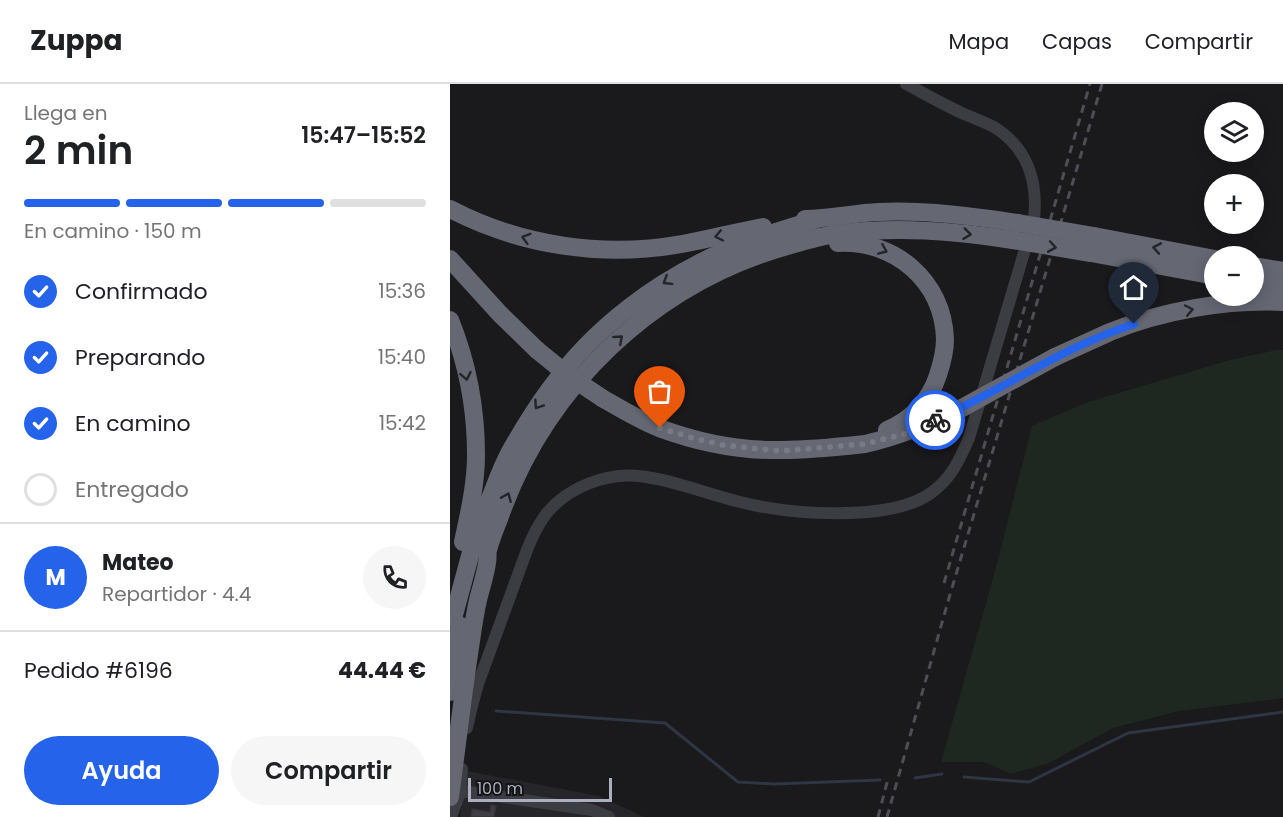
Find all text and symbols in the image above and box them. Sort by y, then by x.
text: Zuppa [30,21,123,60]
text: Mapa [948,27,1009,56]
text: Capas [1042,27,1112,56]
text: Compartir [1145,27,1253,56]
text: Llega en [24,99,108,127]
map controls [1204,102,1264,306]
button: layers [1204,102,1264,162]
text: 15:47–15:52 [301,120,426,151]
text: 2 min [24,123,133,178]
button: + [1204,174,1264,234]
text: En camino · 150 m [24,217,202,245]
one-way arrow [962,227,972,239]
one-way arrow [714,229,724,242]
one-way arrow [521,233,531,246]
one-way arrow [1046,240,1056,253]
one-way arrow [1153,242,1163,255]
one-way arrow [876,243,887,255]
button: − [1204,246,1264,306]
pin [1108,262,1159,324]
icon: home [1117,271,1150,304]
one-way arrow [663,274,673,286]
icon: check [24,275,57,308]
text: Confirmado [75,276,208,307]
text: 15:36 [378,277,426,305]
one-way arrow [1184,304,1194,317]
one-way arrow [612,335,622,346]
icon: check [24,341,57,374]
text: Preparando [75,342,205,373]
text: 15:40 [378,343,426,371]
pin [634,366,685,428]
one-way arrow [460,371,472,381]
icon: bag [643,375,676,408]
courier [905,390,965,450]
one-way arrow [534,399,546,409]
icon: bike [919,404,952,437]
icon: check [24,407,57,440]
text: En camino [75,408,191,439]
text: 15:42 [379,409,426,437]
text: Entregado [75,474,189,505]
one-way arrow [500,492,512,503]
button: phone [363,546,426,609]
text: Mateo [102,547,174,578]
text: M [45,562,66,593]
text: Repartidor · 4.4 [102,580,251,608]
text: Pedido #6196 [24,655,173,686]
text: 44.44 € [338,655,426,686]
button: Ayuda [24,736,219,805]
button: Compartir [231,736,426,805]
scale bar [468,775,612,802]
text: 100 m [477,777,523,800]

